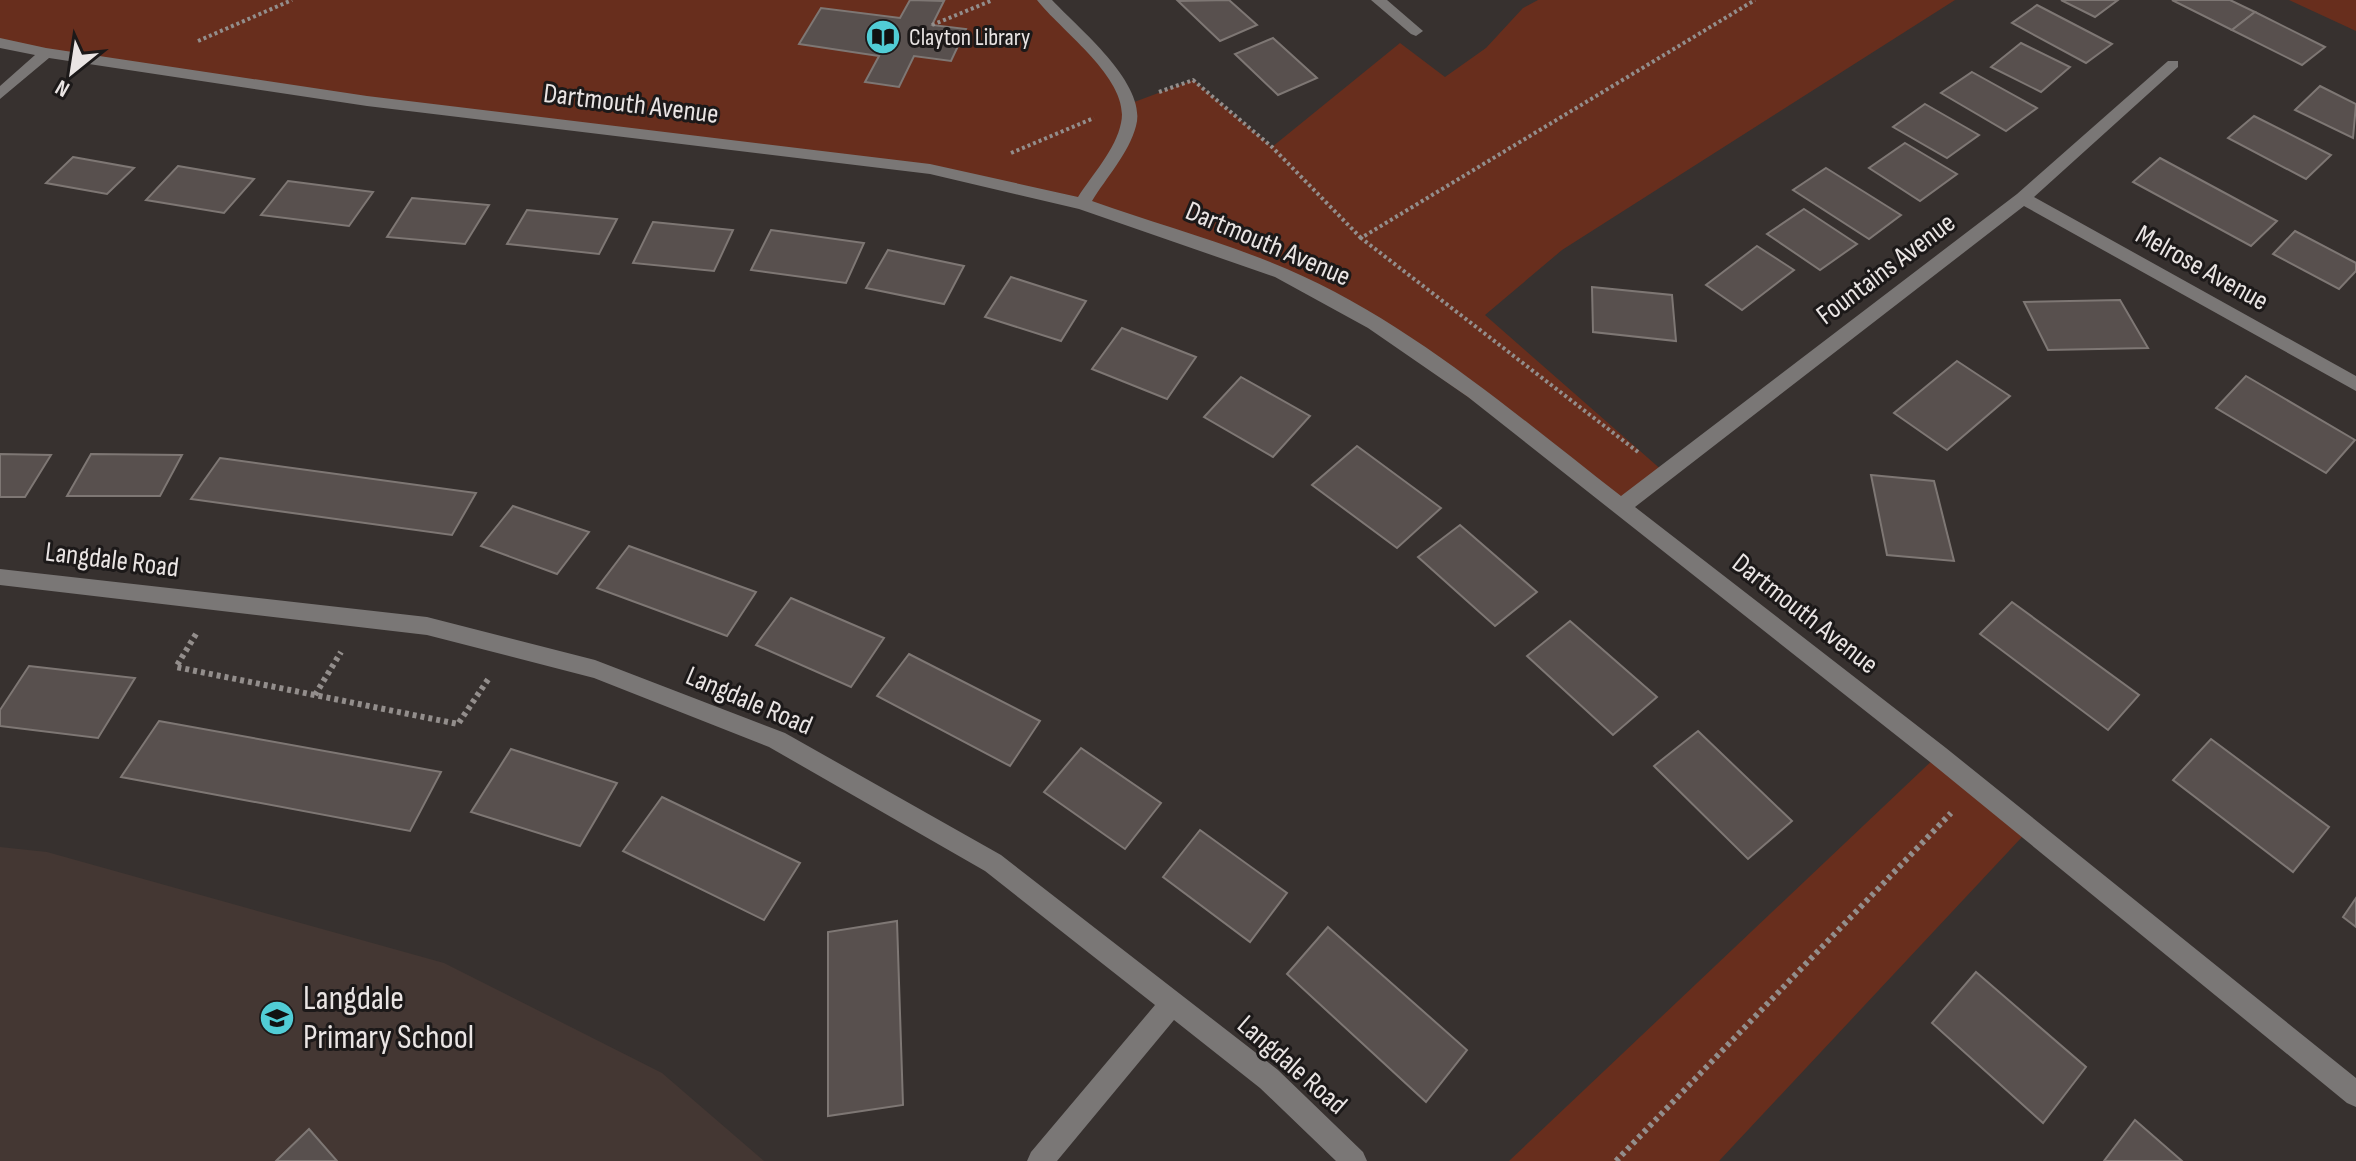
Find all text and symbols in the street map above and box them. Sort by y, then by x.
library icon: Clayton Library [864,18,902,56]
place label: Clayton Library [909,23,1030,52]
north arrow [32,32,112,112]
text: N [51,73,75,103]
street label: Dartmouth Avenue [542,77,720,131]
street label: Dartmouth Avenue [1181,194,1355,294]
street label: Fountains Avenue [1810,206,1962,332]
street label: Melrose Avenue [2130,218,2274,318]
street label: Langdale Road [43,535,181,585]
street label: Dartmouth Avenue [1725,547,1885,681]
street label: Langdale Road [681,660,817,742]
place label: Langdale Primary School [303,978,474,1058]
school or university icon: Langdale Primary School [258,999,296,1037]
street label: Langdale Road [1231,1009,1353,1121]

